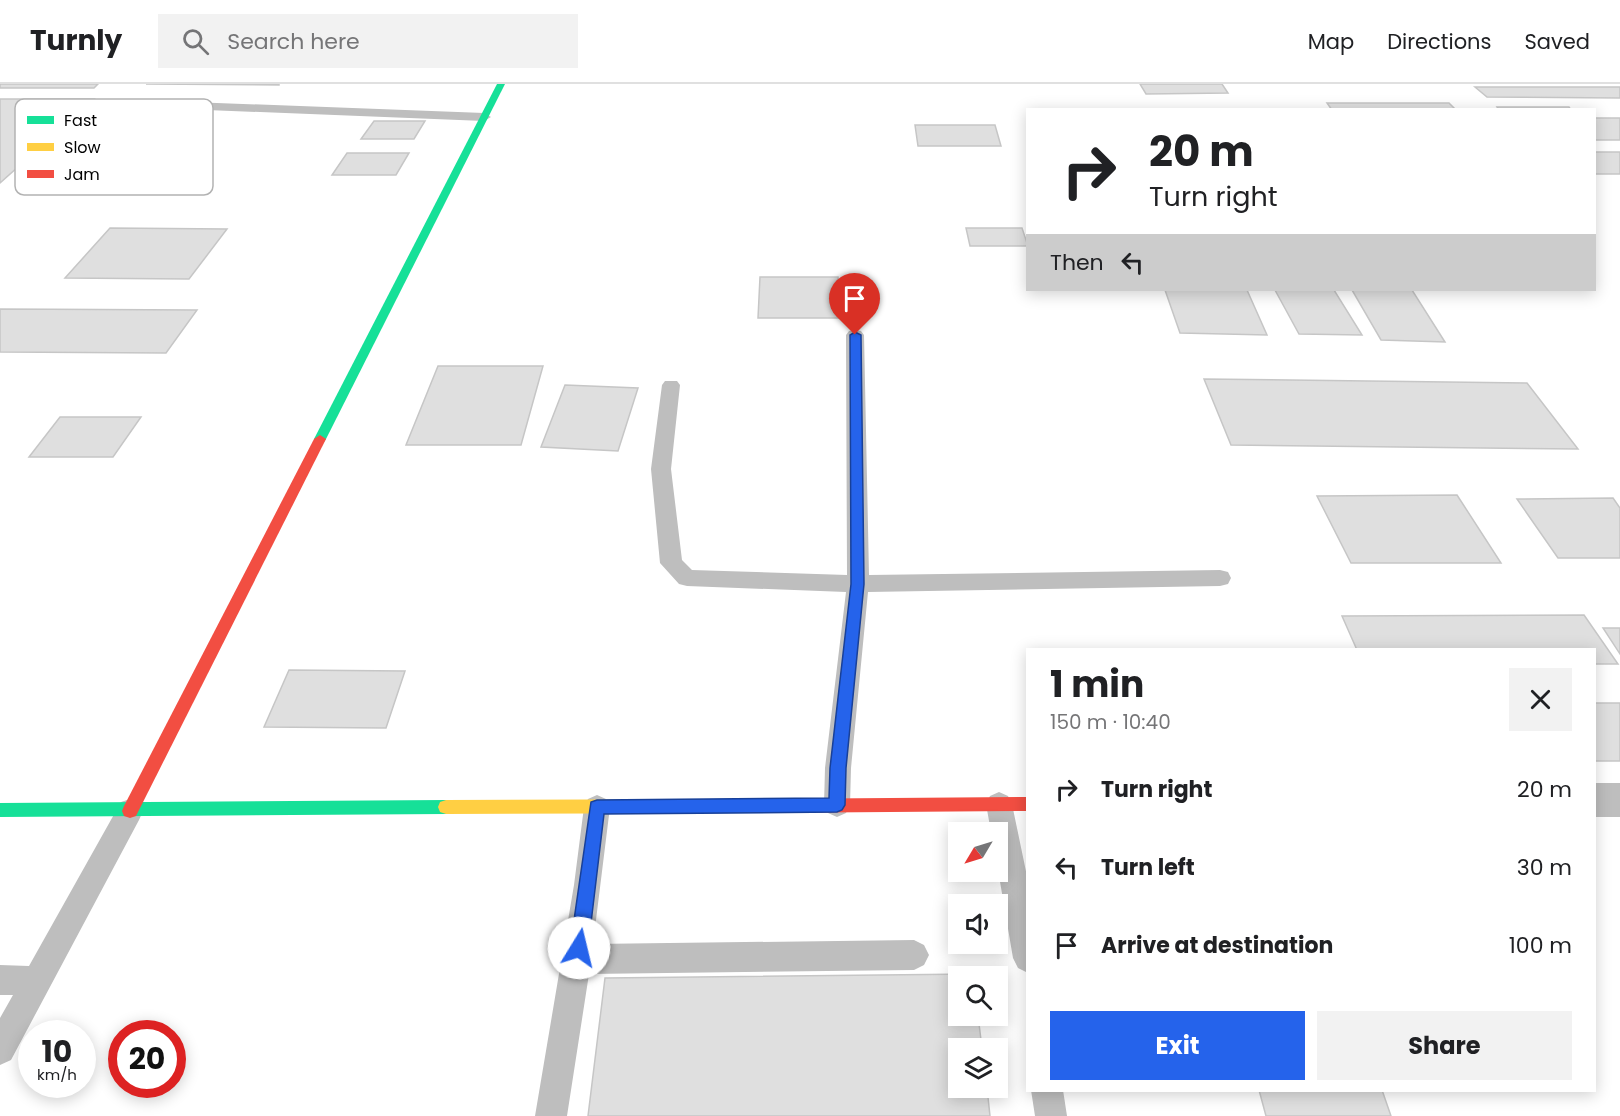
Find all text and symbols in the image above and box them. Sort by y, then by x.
search box [158,14,578,68]
text: Turnly [30,21,122,60]
icon: search [179,25,212,58]
text: Search here [227,26,360,57]
text: Map [1308,27,1354,56]
text: Directions [1387,27,1491,56]
text: Saved [1524,27,1590,56]
legend [15,99,213,195]
text: Fast [64,109,97,132]
text: 20 m [1149,122,1254,181]
icon: right [1050,132,1128,210]
text: Slow [64,136,101,159]
text: Jam [64,163,100,186]
text: Turn right [1149,178,1278,215]
icon: left [1116,246,1149,279]
text: Then [1050,247,1104,278]
pin [829,273,880,335]
icon: arrive [838,282,871,315]
text: 1 min [1050,659,1144,710]
button: close [1509,668,1572,731]
text: 150 m · 10:40 [1050,708,1171,736]
icon: right [1050,773,1083,806]
text: Turn right [1101,774,1212,805]
text: 20 m [1517,774,1572,805]
north arrow [948,822,1008,882]
map controls [948,822,1008,1098]
icon: left [1050,851,1083,884]
text: Turn left [1101,852,1195,883]
text: 30 m [1517,852,1572,883]
button: sound [948,894,1008,954]
position arrow [547,916,611,980]
icon: arrive [1050,929,1083,962]
text: Arrive at destination [1101,930,1333,961]
text: 100 m [1509,930,1572,961]
button: search [948,966,1008,1026]
button: Exit [1050,1011,1305,1080]
button: Share [1317,1011,1572,1080]
speed limit sign: 20 [108,1020,186,1098]
text: 10 [42,1030,72,1073]
button: layers [948,1038,1008,1098]
text: km/h [37,1064,77,1085]

